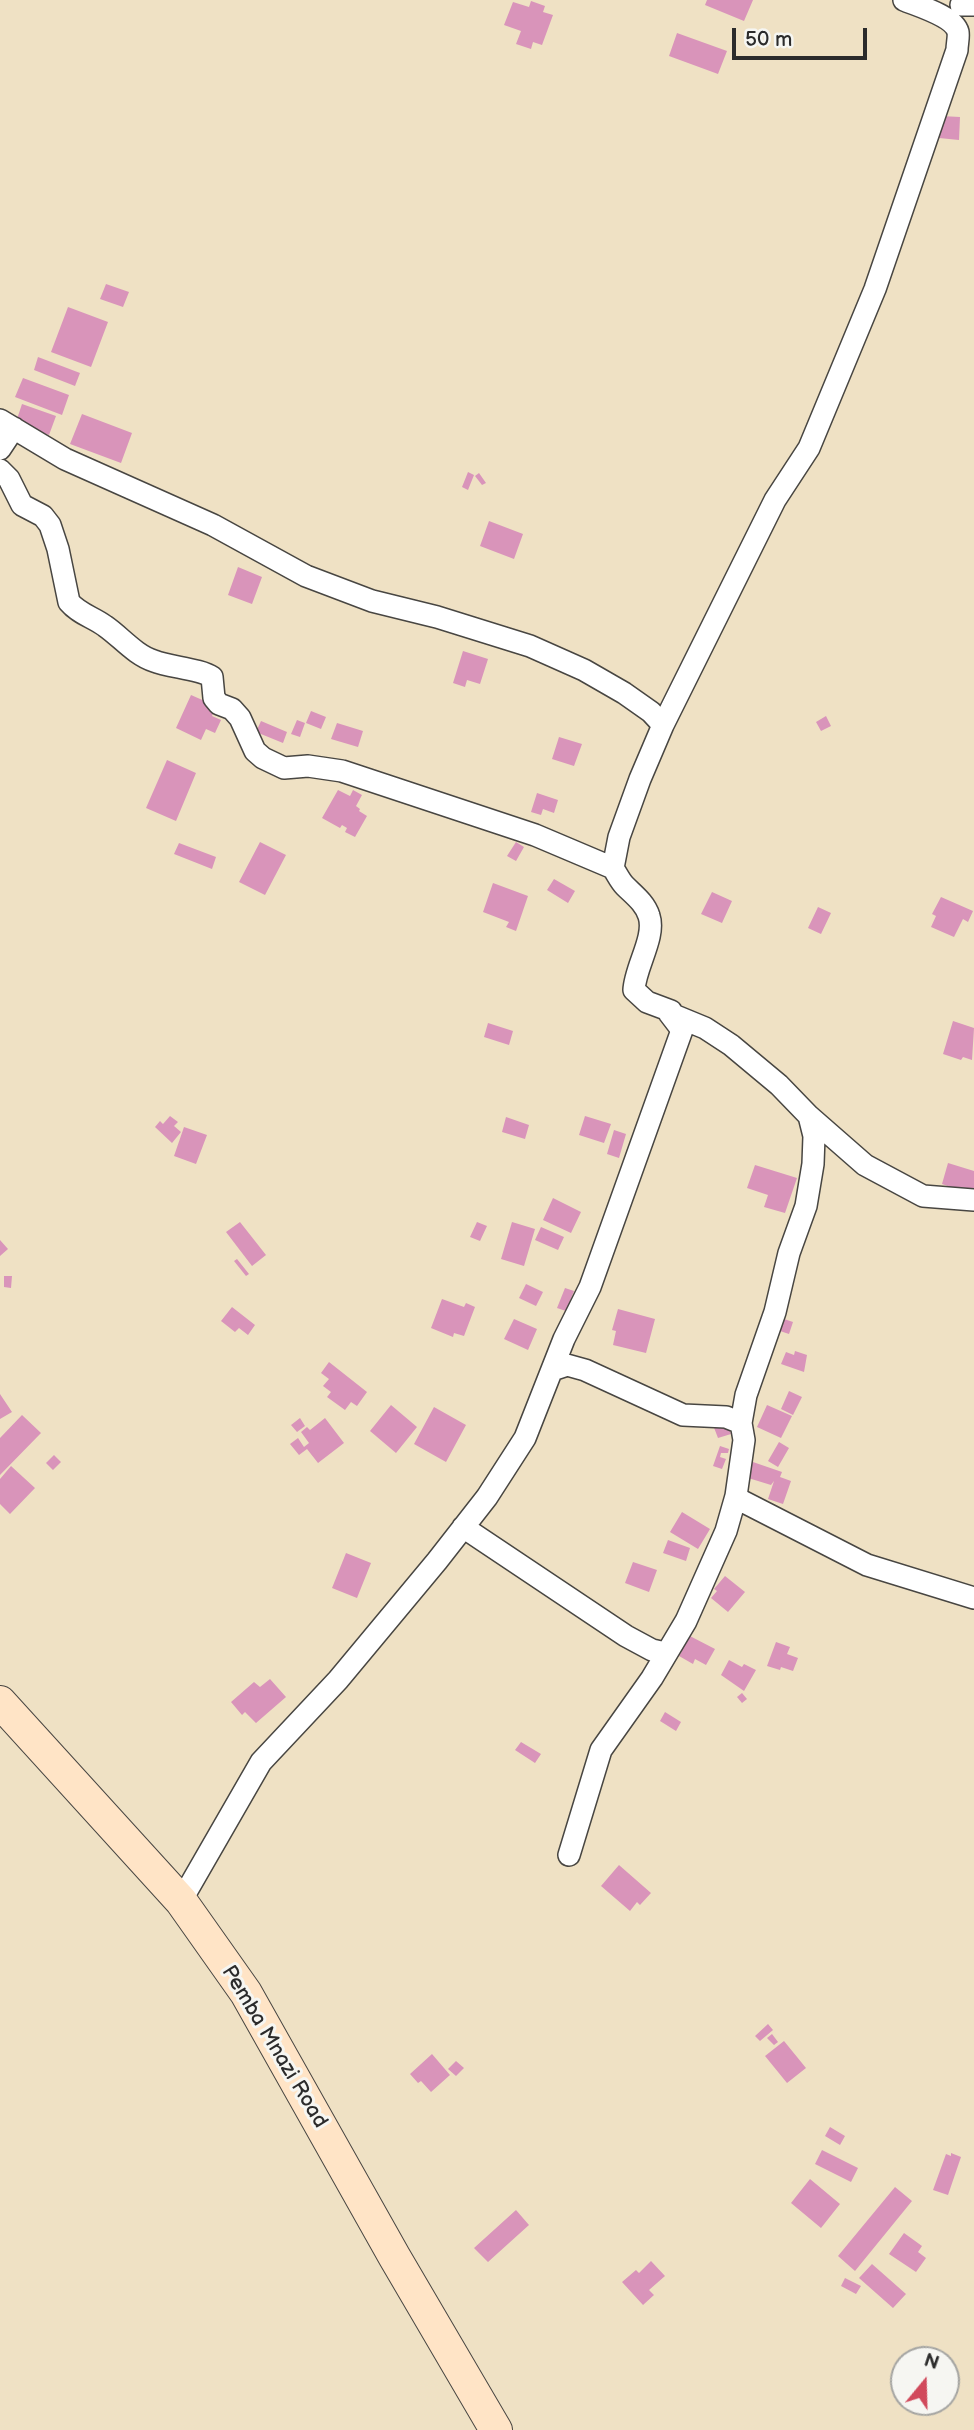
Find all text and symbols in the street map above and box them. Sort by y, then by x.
scale bar [736,14,871,58]
text: 50 m [745,27,792,52]
street label: Pemba Mnazi Road [216,1961,332,2133]
north arrow [890,2346,960,2416]
text: N [921,2349,942,2376]

